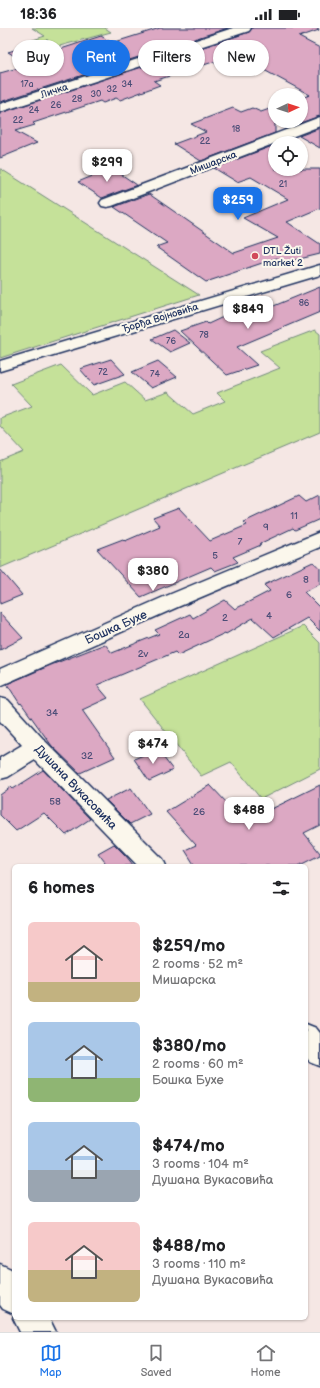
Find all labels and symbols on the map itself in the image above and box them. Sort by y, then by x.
house number: 17a [21,79,34,90]
house number: 34 [121,79,133,90]
street label: Личка [38,81,70,101]
house number: 32 [107,84,118,95]
north arrow [268,88,308,128]
house number: 30 [91,89,101,100]
house number: 28 [72,94,82,105]
house number: 26 [51,100,62,111]
house number: 24 [29,105,40,116]
house number: 22 [13,115,24,126]
house number: 18 [232,124,240,135]
house number: 22 [200,136,211,147]
street label: Мишарска [188,148,239,177]
pin: $299 [83,149,131,183]
house number: 21 [279,179,287,190]
pin: $259 [214,187,262,221]
place label: DTL Žuti market 2 [263,245,303,269]
marker: DTL Žuti market 2 [250,251,260,261]
pin: $849 [224,296,272,330]
house number: 86 [299,298,310,309]
street label: Ђорђа Војновића [121,301,200,335]
house number: 78 [199,330,209,341]
house number: 76 [166,336,176,347]
house number: 72 [98,367,109,378]
house number: 74 [150,369,160,380]
house number: 11 [290,510,298,522]
house number: 9 [263,521,269,533]
house number: 7 [238,536,243,548]
house number: 5 [212,550,218,562]
pin: $380 [129,558,177,592]
house number: 8 [303,574,309,586]
house number: 6 [286,589,292,601]
street label: Бошка Бухе [83,607,150,648]
house number: 4 [266,610,272,622]
house number: 2 [222,612,228,624]
house number: 2a [178,629,190,641]
house number: 2v [138,648,149,660]
house number: 34 [46,707,58,719]
pin: $474 [129,731,177,765]
street label: Душана Вукасовића [31,742,120,833]
house number: 32 [81,750,93,762]
house number: 58 [49,796,61,808]
pin: $488 [225,797,273,831]
house number: 26 [193,806,205,818]

